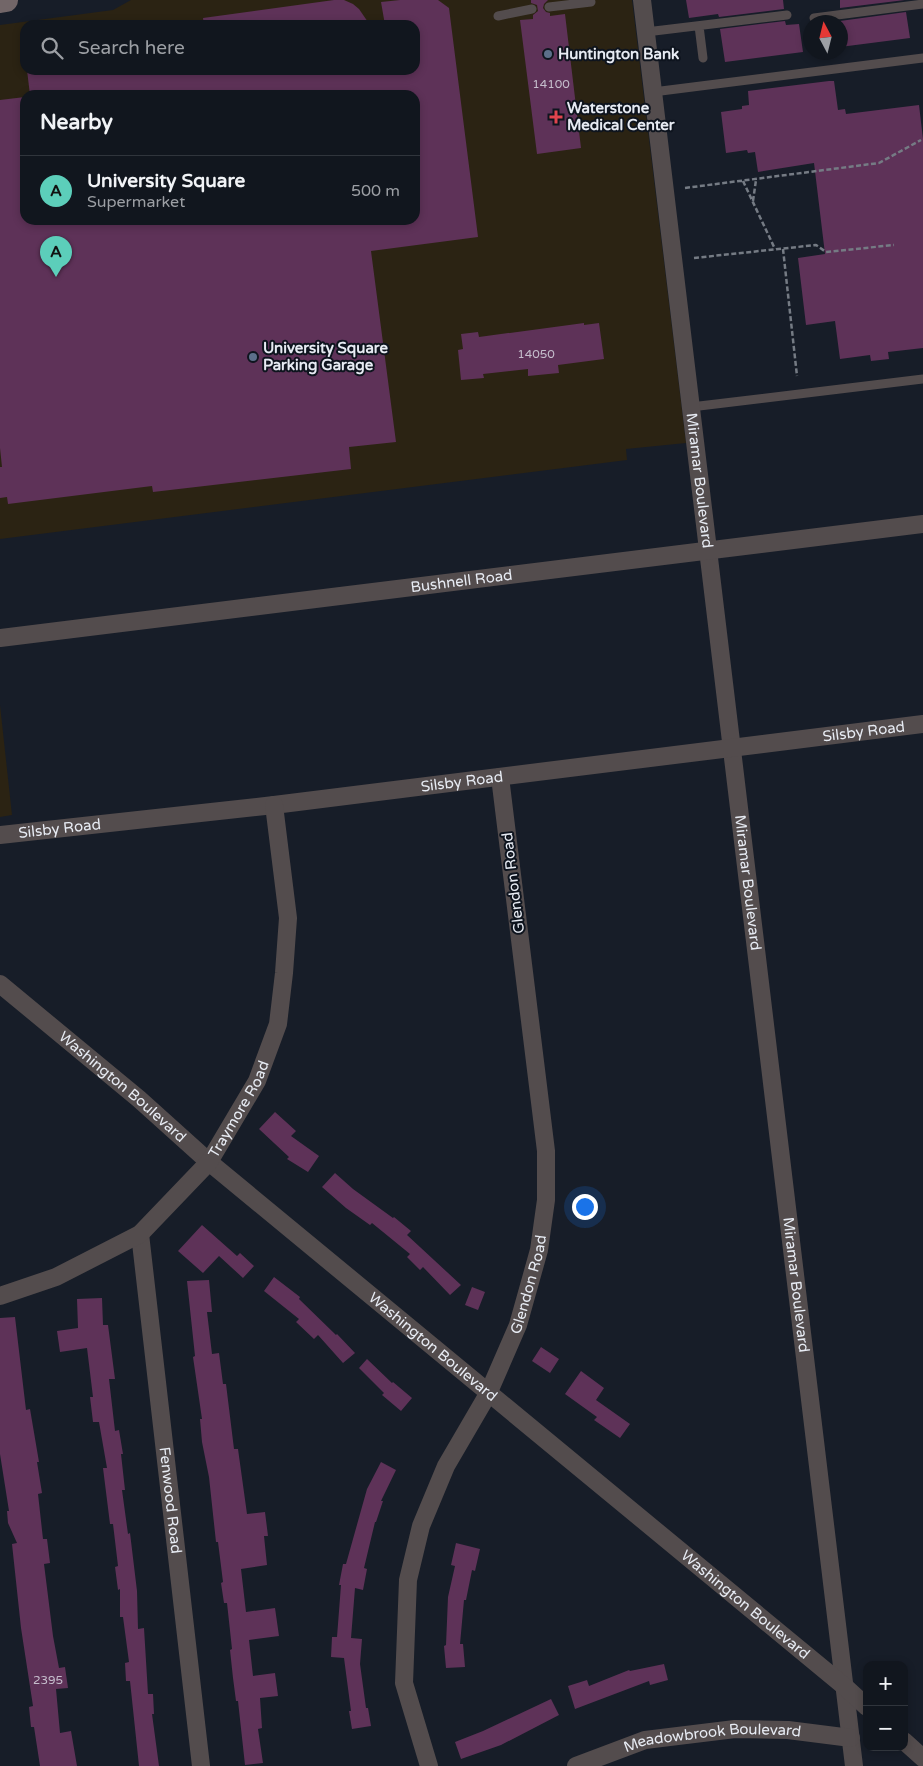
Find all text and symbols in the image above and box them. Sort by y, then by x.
north arrow [803,15,848,60]
search box [20,20,420,75]
icon: search [38,34,66,62]
text: Search here [78,37,185,59]
place label: Huntington Bank [558,45,679,64]
marker: Huntington Bank [542,48,554,60]
house number: 14100 [532,77,570,91]
place label: Waterstone Medical Center [567,99,675,134]
text: Nearby [40,110,113,135]
marker: Waterstone Medical Center [549,110,563,124]
text: University Square [87,170,245,192]
text: A [50,181,62,201]
text: 500 m [351,181,400,201]
text: Supermarket [87,192,185,212]
pin: A [40,236,72,277]
place label: University Square Parking Garage [263,339,388,375]
house number: 14050 [517,347,555,361]
marker: University Square Parking Garage [247,351,259,363]
street label: Miramar Boulevard [683,412,717,549]
street label: Bushnell Road [410,566,513,596]
street label: Silsby Road [822,717,906,745]
street label: Silsby Road [420,767,504,796]
street label: Miramar Boulevard [731,814,765,951]
street label: Silsby Road [17,815,102,842]
street label: Glendon Road [498,831,528,935]
street label: Washington Boulevard [55,1028,190,1146]
street label: Traymore Road [204,1058,273,1161]
your location [572,1194,598,1220]
street label: Miramar Boulevard [779,1216,813,1353]
street label: Glendon Road [506,1234,550,1337]
street label: Washington Boulevard [365,1288,501,1405]
street label: Fenwood Road [155,1446,186,1555]
street label: Washington Boulevard [677,1546,813,1663]
map controls [863,1661,908,1751]
button: + [863,1661,908,1706]
house number: 2395 [33,1673,63,1687]
button: − [863,1706,908,1751]
street label: Meadowbrook Boulevard [621,1720,802,1756]

